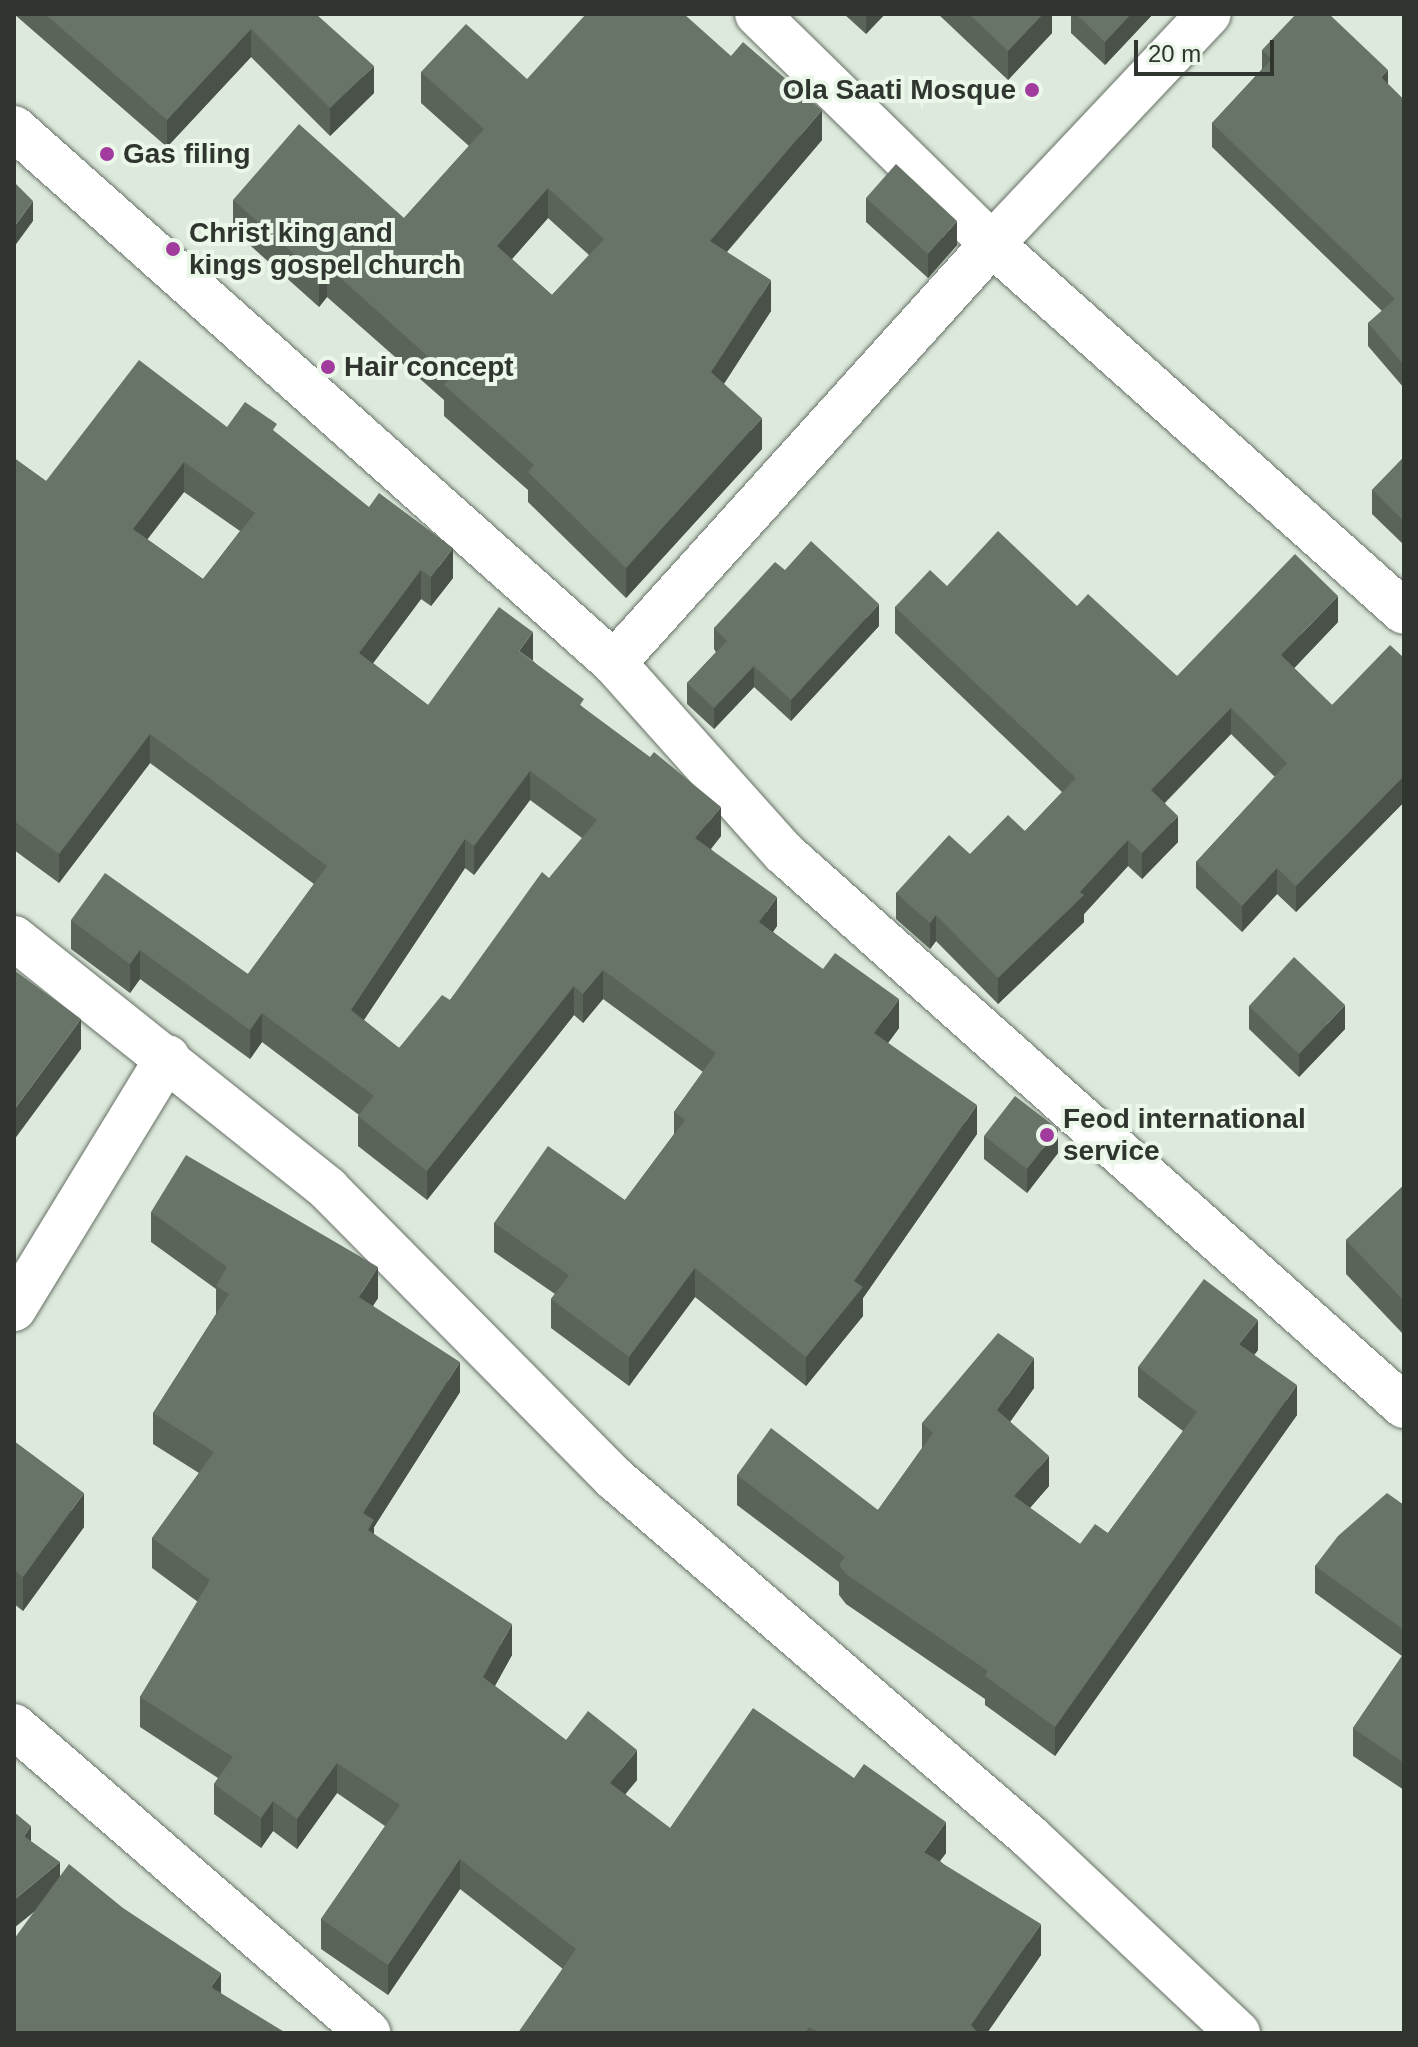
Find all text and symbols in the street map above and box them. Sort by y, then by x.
scale bar [1138,24,1278,74]
text: 20 m [1148,40,1201,67]
place label: Ola Saati Mosque [783,73,1016,107]
marker: Ola Saati Mosque [1023,81,1041,99]
place label: Gas filing [123,137,251,171]
marker: Gas filing [98,145,116,163]
place label: Christ king and kings gospel church [189,216,461,282]
marker: Christ king and kings gospel church [164,240,182,258]
place label: Hair concept [344,350,514,384]
marker: Hair concept [319,358,337,376]
place label: Feod international service [1063,1102,1306,1168]
marker: Feod international service [1038,1126,1056,1144]

